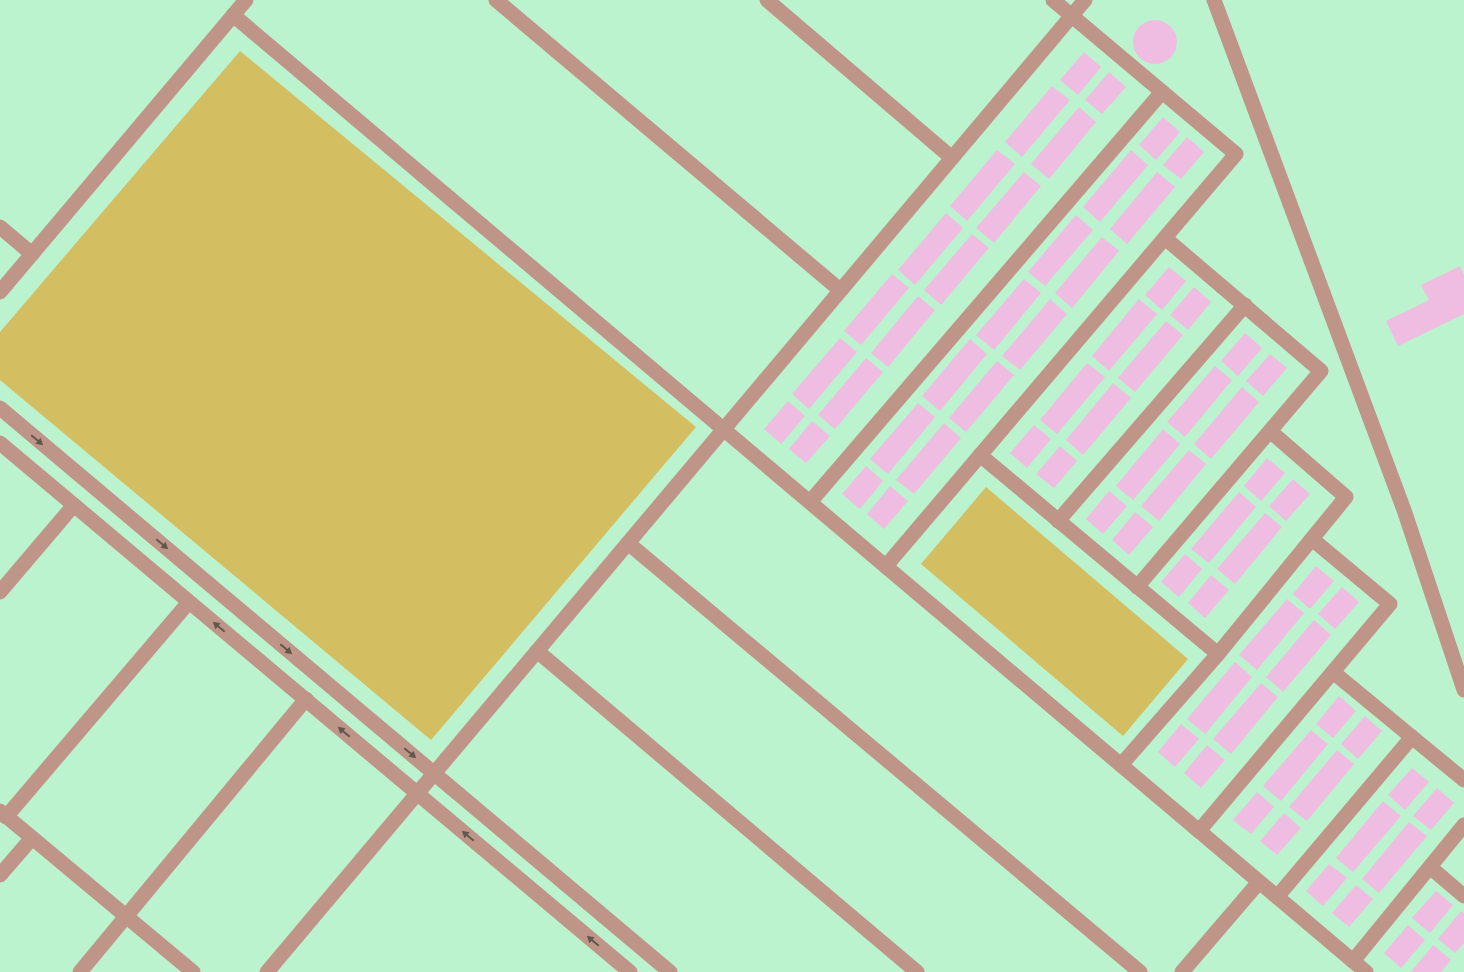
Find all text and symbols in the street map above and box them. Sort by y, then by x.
one-way arrow [31,434,44,445]
one-way arrow [155,539,168,550]
one-way arrow [213,622,226,633]
one-way arrow [279,643,292,654]
one-way arrow [338,726,351,737]
one-way arrow [404,748,417,759]
one-way arrow [462,831,475,842]
one-way arrow [587,935,600,946]

